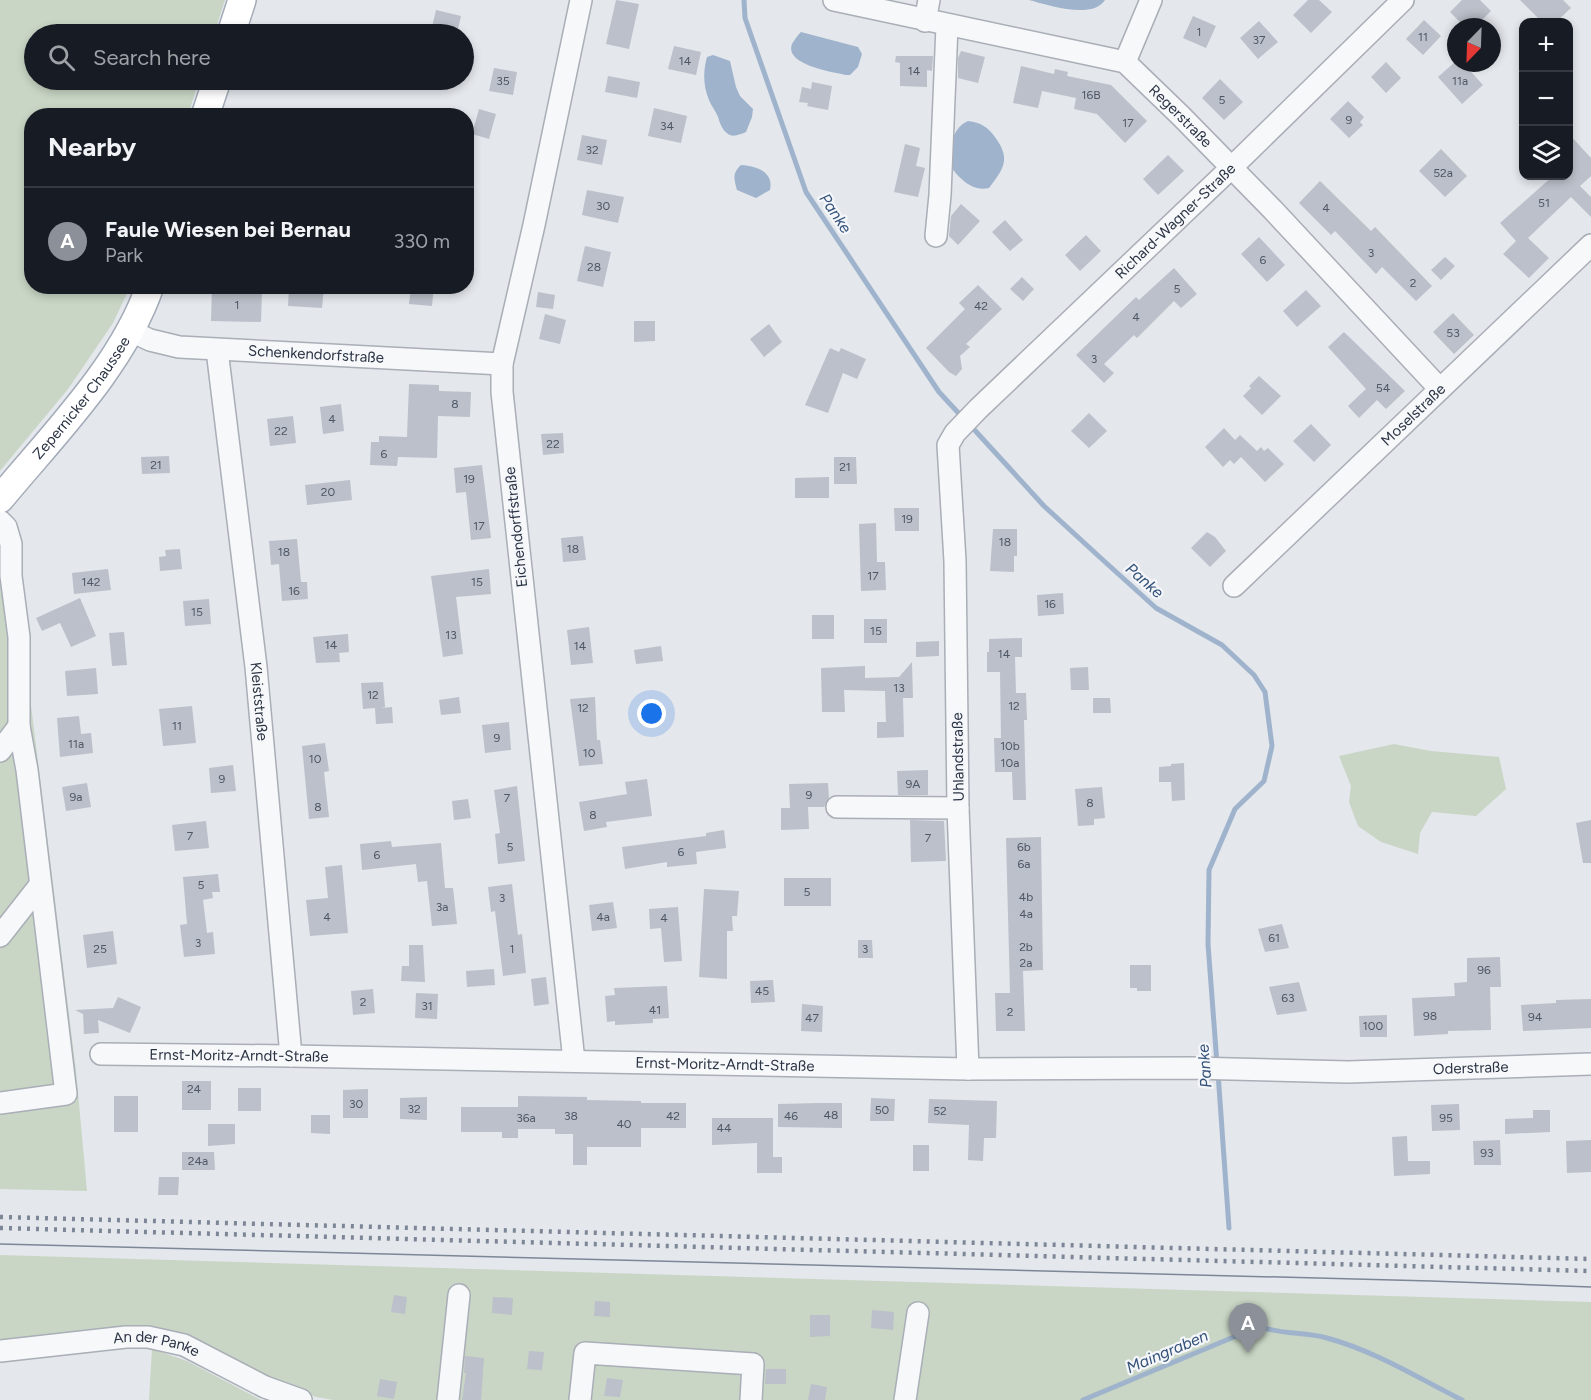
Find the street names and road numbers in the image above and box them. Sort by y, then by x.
street label: Regerstraße [1145,81,1216,151]
street label: Richard-Wagner-Straße [1111,160,1239,283]
street label: Zepernicker Chaussee [29,333,134,463]
street label: Schenkendorfstraße [247,342,384,367]
street label: Moselstraße [1377,380,1449,450]
street label: Eichendorffstraße [501,466,531,588]
street label: Kleiststraße [246,661,272,742]
street label: Uhlandstraße [948,712,968,802]
street label: Ernst-Moritz-Arndt-Straße [149,1046,329,1066]
street label: Ernst-Moritz-Arndt-Straße [635,1054,815,1075]
street label: Oderstraße [1433,1058,1509,1078]
street label: An der Panke [112,1327,203,1361]

